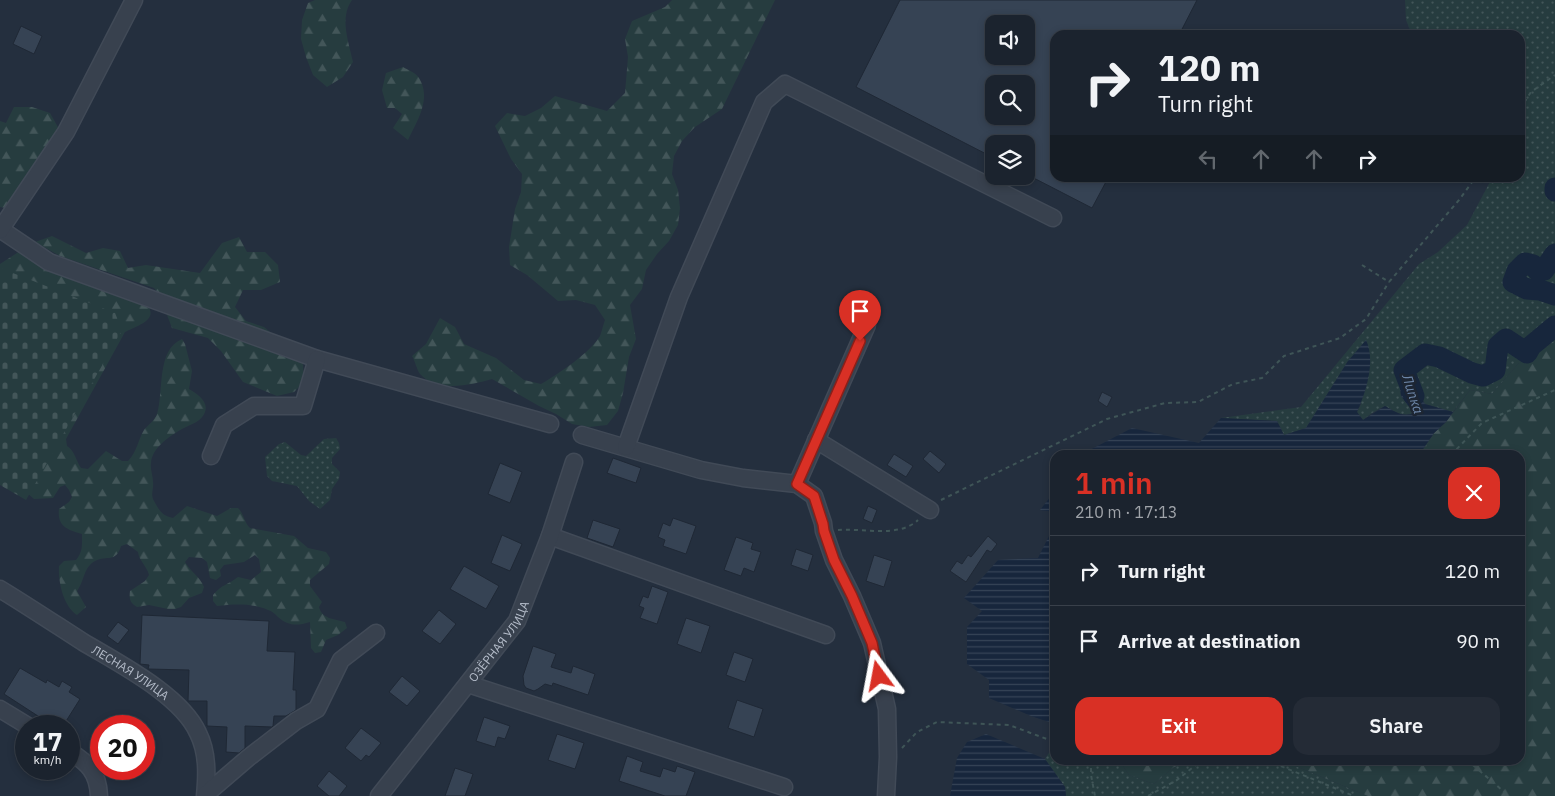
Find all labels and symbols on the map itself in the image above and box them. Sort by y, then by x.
pin [839,290,881,341]
water label: Липка [1398,371,1428,416]
street label: ОЗЁРНАЯ УЛИЦА [465,598,532,684]
street label: ЛЕСНАЯ УЛИЦА [90,642,173,703]
position arrow [852,649,904,701]
speed limit sign: 20 [90,715,155,780]

